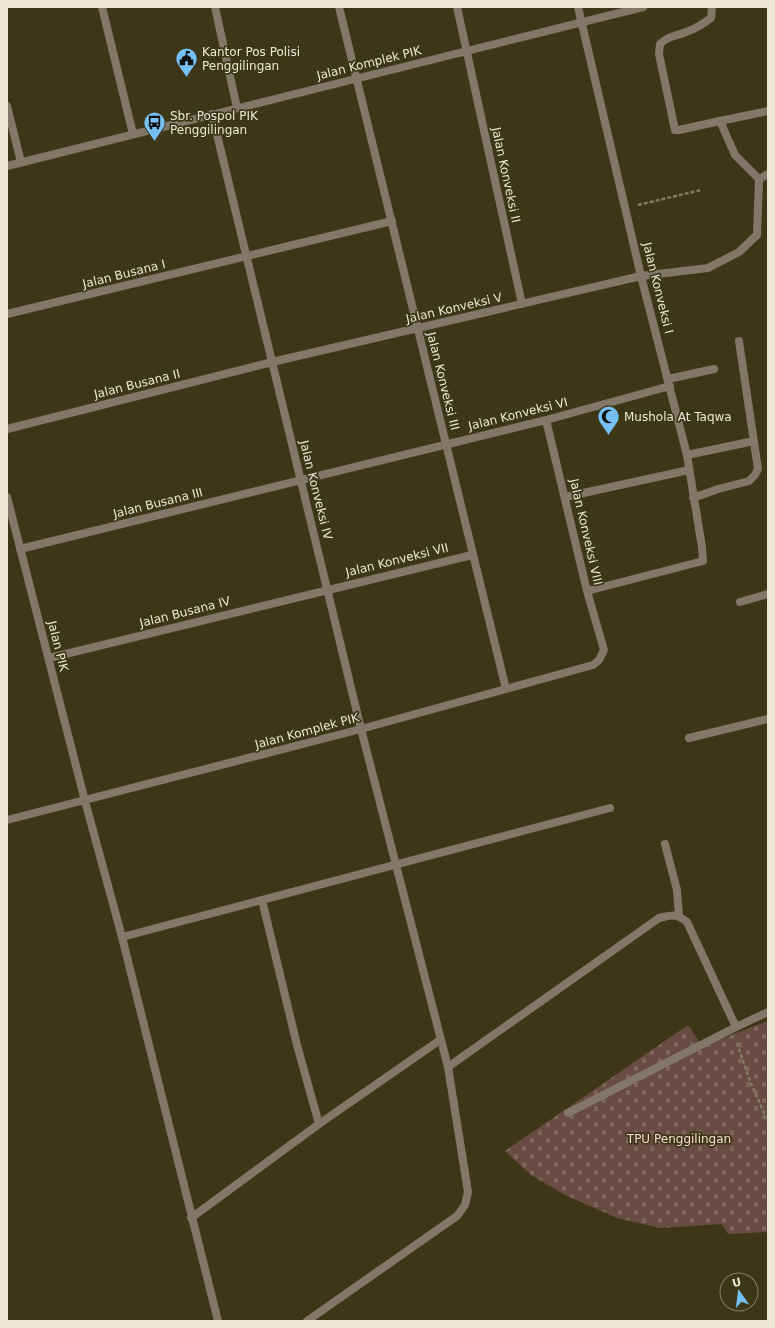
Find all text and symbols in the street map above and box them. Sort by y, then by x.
street label: Jalan Komplek PIK [314,43,424,83]
place label: Kantor Pos Polisi Penggilingan [202,45,300,73]
public building icon: Kantor Pos Polisi Penggilingan [174,46,200,79]
place label: Sbr. Pospol PIK Penggilingan [170,109,259,137]
bus stop icon: Sbr. Pospol PIK Penggilingan [142,110,168,143]
street label: Jalan Konveksi II [489,125,523,224]
street label: Jalan Konveksi I [640,240,676,335]
street label: Jalan Busana I [80,257,167,291]
street label: Jalan Konveksi V [404,290,504,326]
street label: Jalan Konveksi III [424,329,462,432]
street label: Jalan Busana II [91,367,182,402]
street label: Jalan Konveksi VI [466,395,569,433]
mosque icon: Mushola At Taqwa [595,404,621,437]
place label: Mushola At Taqwa [624,410,732,424]
street label: Jalan Konveksi IV [297,438,335,542]
street label: Jalan Konveksi VIII [567,476,605,587]
street label: Jalan Busana III [111,485,204,521]
street label: Jalan Konveksi VII [343,540,450,580]
street label: Jalan Busana IV [137,594,233,630]
street label: Jalan PIK [45,618,71,674]
street label: Jalan Komplek PIK [253,710,362,752]
park label: TPU Penggilingan [626,1132,731,1146]
north arrow [719,1272,759,1312]
text: U [731,1275,743,1290]

